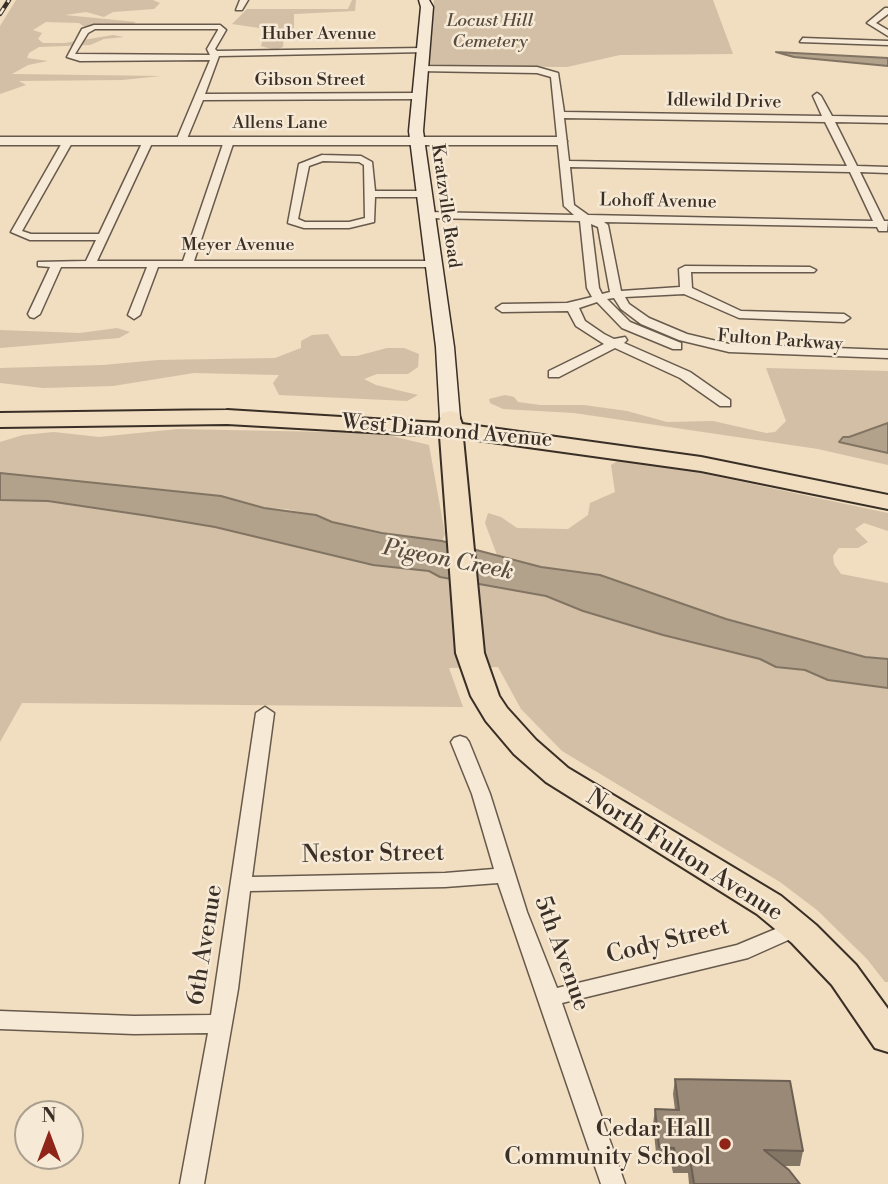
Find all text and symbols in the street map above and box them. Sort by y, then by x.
park label: Locust Hill Cemetery [447,11,533,54]
street label: Huber Avenue [262,24,376,46]
street label: Gibson Street [255,70,365,92]
street label: Idlewild Drive [666,90,782,114]
street label: Allens Lane [232,113,328,135]
street label: Kratzville Road [426,143,464,269]
street label: Lohoff Avenue [599,190,717,214]
street label: Meyer Avenue [181,235,295,257]
street label: Fulton Parkway [717,326,843,356]
street label: West Diamond Avenue [341,410,553,454]
water label: Pigeon Creek [380,535,516,587]
street label: North Fulton Avenue [580,784,788,928]
street label: Nestor Street [301,839,445,871]
street label: 6th Avenue [182,883,230,1007]
street label: 5th Avenue [527,893,595,1015]
street label: Cody Street [604,913,732,971]
north arrow [14,1100,84,1170]
text: N [41,1104,57,1128]
place label: Cedar Hall Community School [504,1116,711,1172]
marker: Cedar Hall Community School [717,1136,733,1152]

